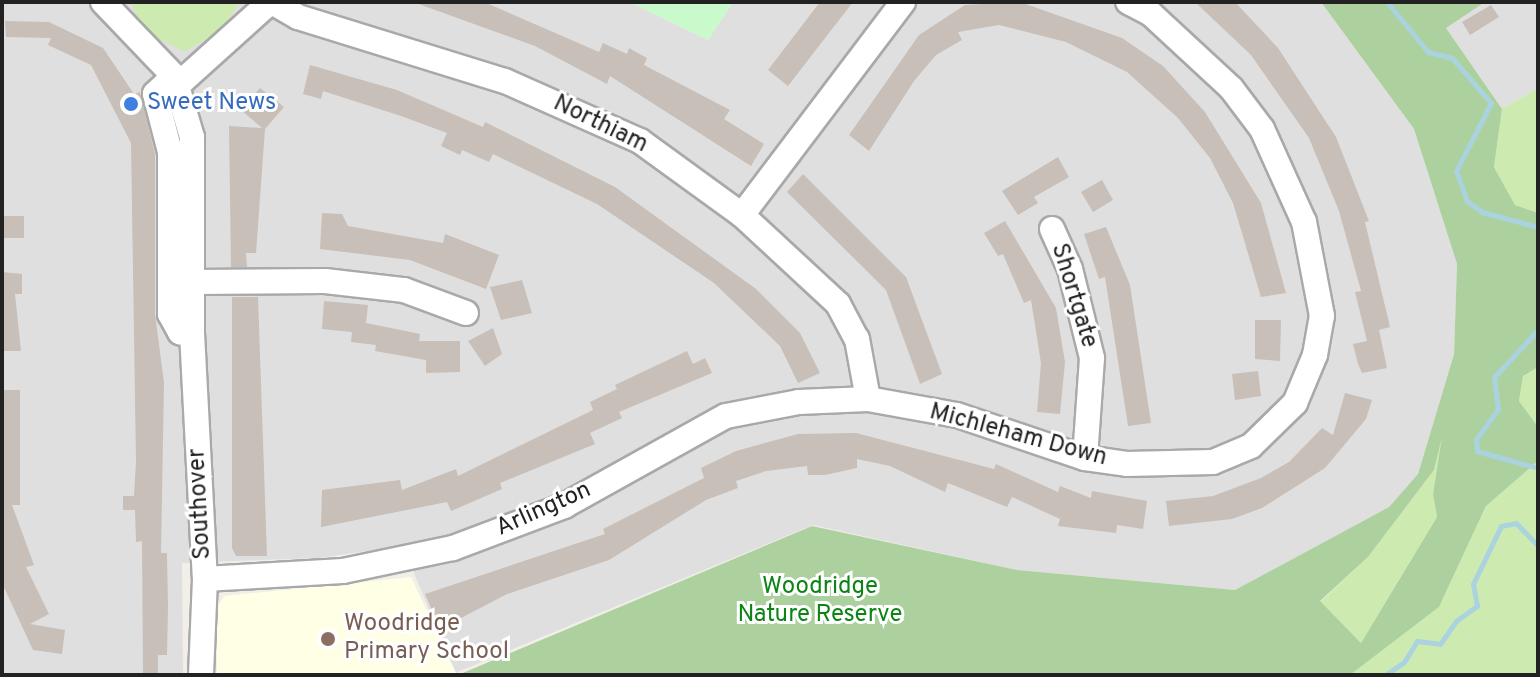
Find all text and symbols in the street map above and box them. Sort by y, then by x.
place label: Sweet News [147,90,276,118]
street label: Northiam [548,90,652,160]
marker: Sweet News [122,95,140,113]
street label: Shortgate [1043,240,1103,352]
street label: Michleham Down [926,398,1110,474]
street label: Southover [184,448,218,560]
street label: Arlington [492,476,596,544]
park label: Woodridge Nature Reserve [738,574,902,630]
place label: Woodridge Primary School [344,611,509,667]
marker: Woodridge Primary School [319,630,337,648]

